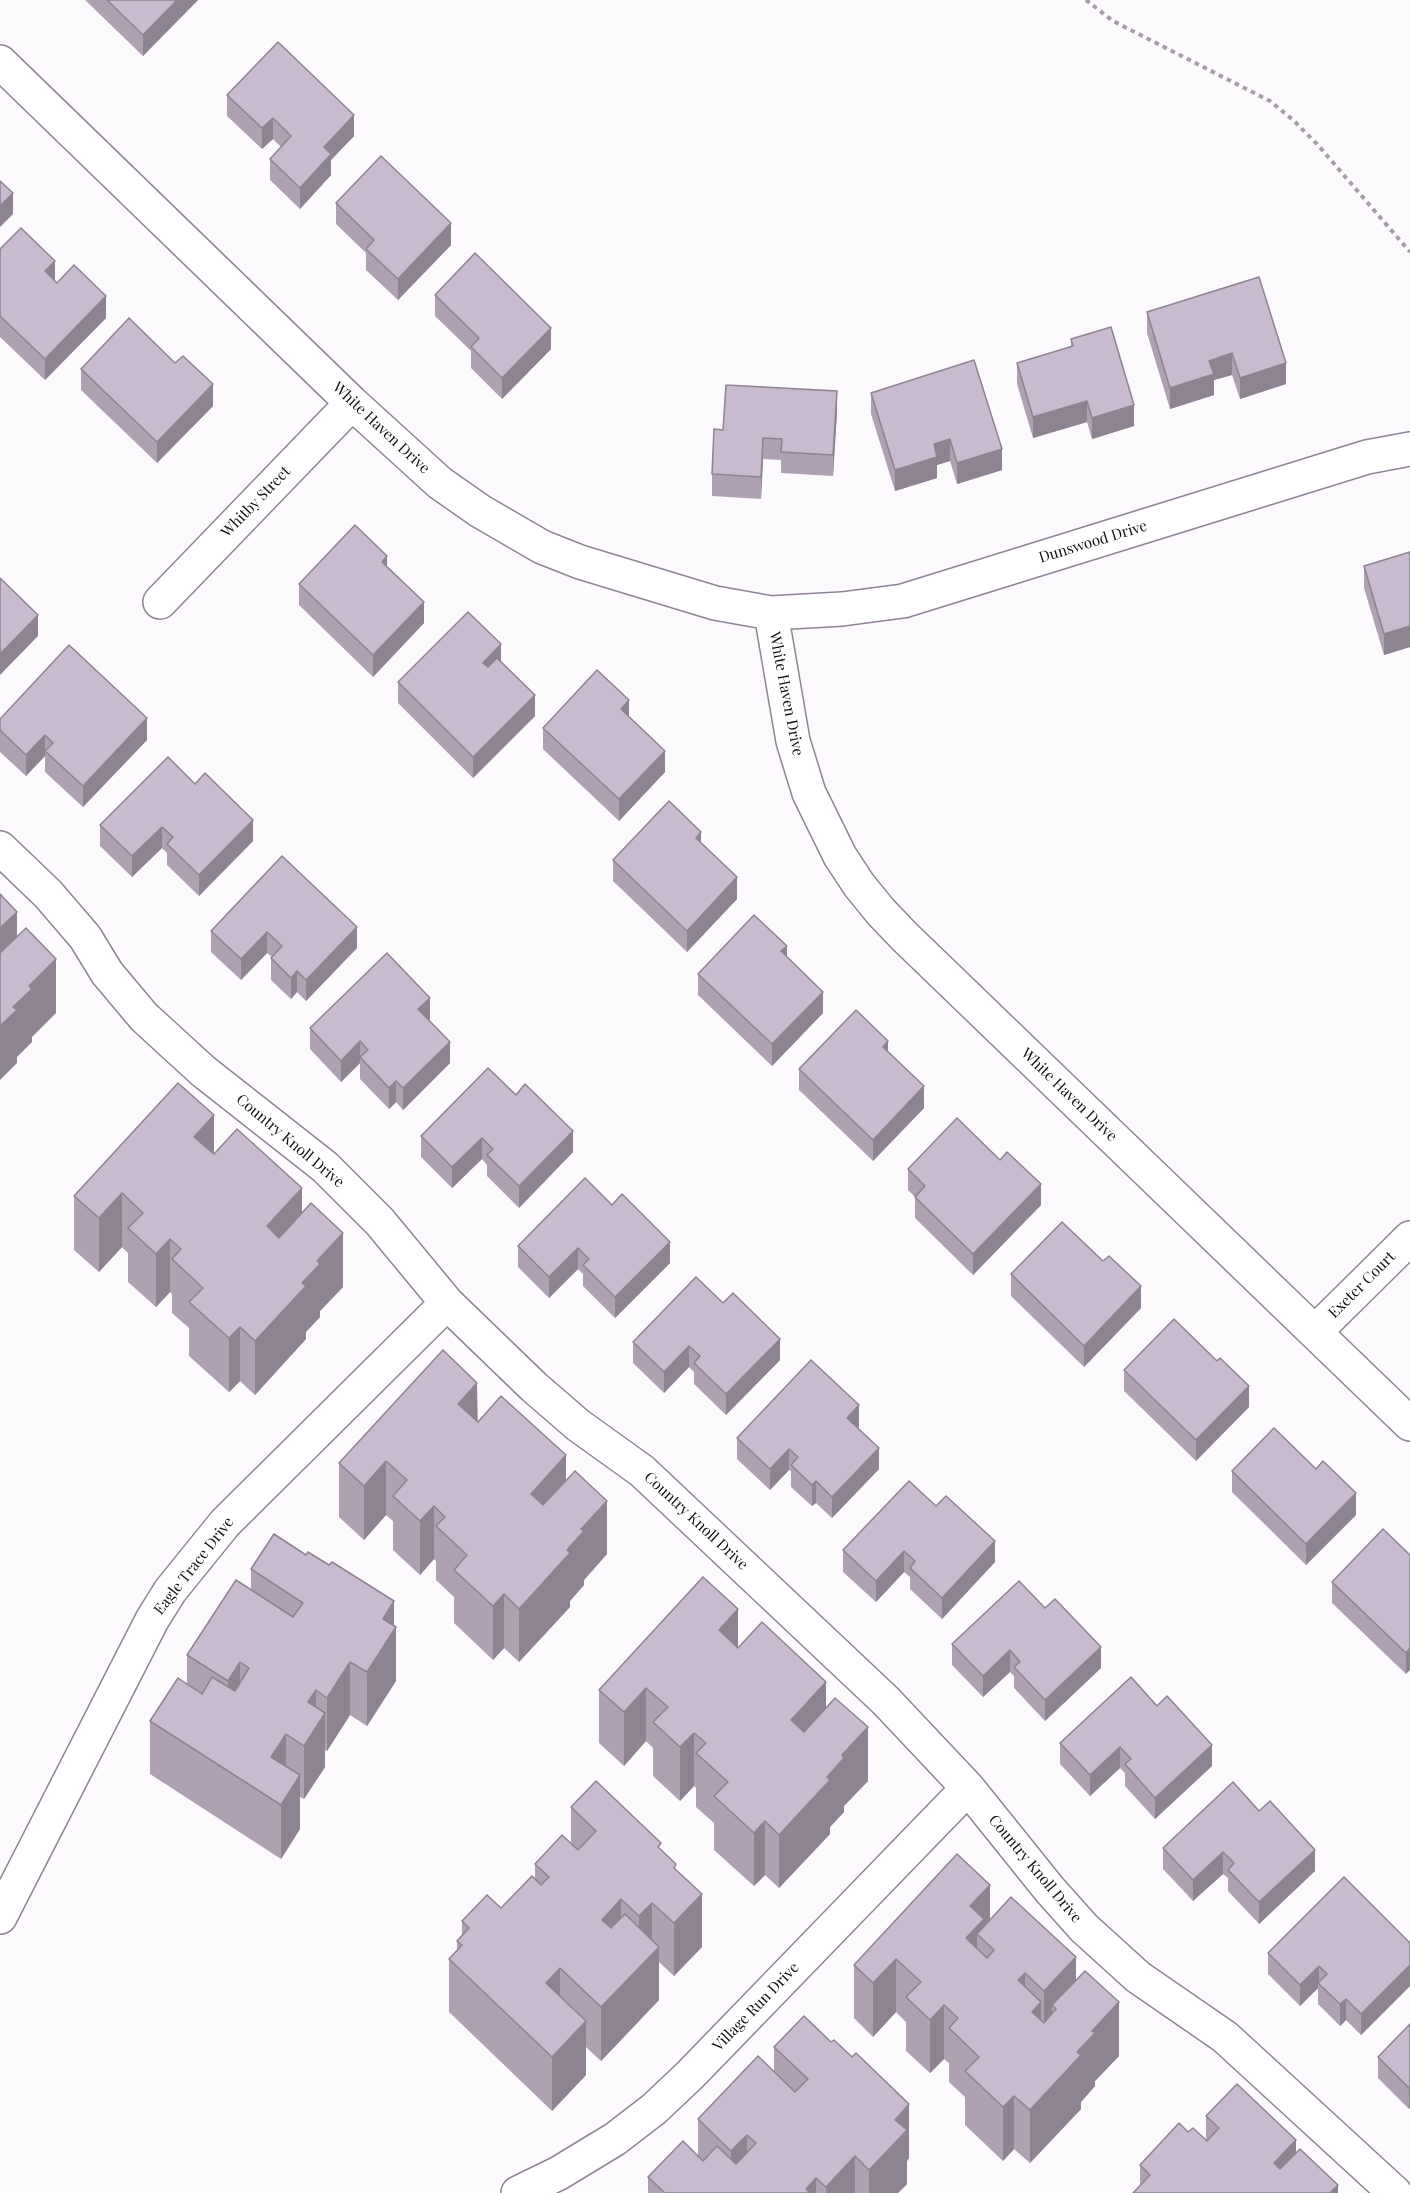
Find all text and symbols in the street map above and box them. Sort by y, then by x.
street label: White Haven Drive [329,378,433,478]
street label: Whitby Street [218,463,294,541]
street label: Dunswood Drive [1037,517,1149,567]
street label: White Haven Drive [765,630,807,758]
street label: White Haven Drive [1017,1045,1121,1145]
street label: Country Knoll Drive [232,1091,348,1191]
street label: Exeter Court [1325,1248,1399,1322]
street label: Country Knoll Drive [640,1468,752,1574]
street label: Eagle Trace Drive [150,1514,238,1618]
street label: Country Knoll Drive [985,1811,1085,1927]
street label: Village Run Drive [709,1959,803,2055]

